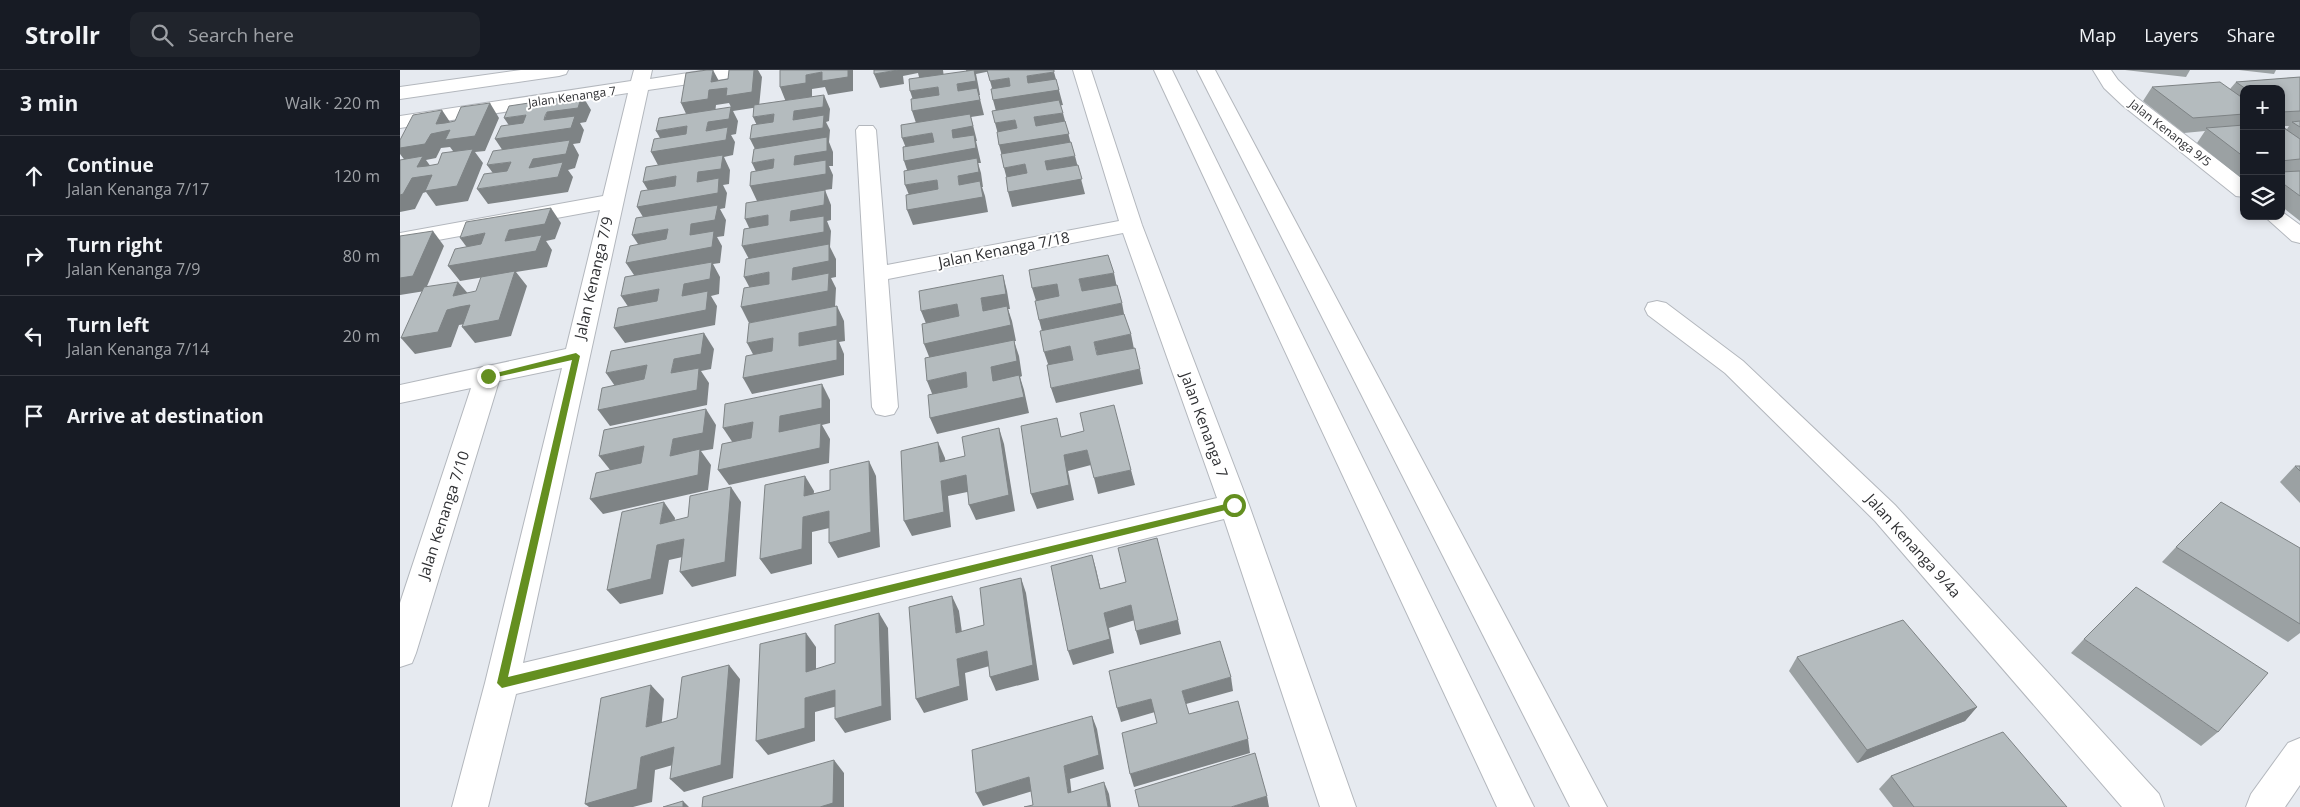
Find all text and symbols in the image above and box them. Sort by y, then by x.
search box [130,12,480,57]
text: Strollr [25,18,100,51]
icon: search [148,21,176,49]
text: Search here [188,22,294,48]
text: Map [2079,23,2116,47]
text: Layers [2144,23,2199,47]
text: Share [2227,23,2275,47]
street label: Jalan Kenanga 7 [526,82,617,111]
map controls [2240,85,2285,220]
button: + [2240,85,2285,130]
text: 3 min [20,89,78,117]
text: Walk · 220 m [285,92,380,114]
street label: Jalan Kenanga 9/5 [2125,95,2215,170]
button: − [2240,130,2285,175]
text: Continue [67,152,154,178]
icon: ahead [20,162,48,190]
text: 120 m [334,165,380,187]
button: layers [2240,175,2285,220]
text: Jalan Kenanga 7/17 [67,178,209,200]
street label: Jalan Kenanga 7/9 [569,215,617,343]
street label: Jalan Kenanga 7/18 [934,226,1071,272]
text: Turn right [67,232,162,258]
icon: right [20,242,48,270]
text: 80 m [343,245,380,267]
text: Jalan Kenanga 7/9 [67,258,200,280]
text: Turn left [67,312,149,338]
icon: left [20,322,48,350]
text: 20 m [343,325,380,347]
text: Jalan Kenanga 7/14 [67,338,209,360]
route end [477,365,500,388]
street label: Jalan Kenanga 7 [1176,367,1233,480]
icon: arrive [20,402,48,430]
text: Arrive at destination [67,403,264,429]
street label: Jalan Kenanga 7/10 [412,448,473,583]
street label: Jalan Kenanga 9/4a [1860,488,1966,602]
route start [1223,494,1246,517]

